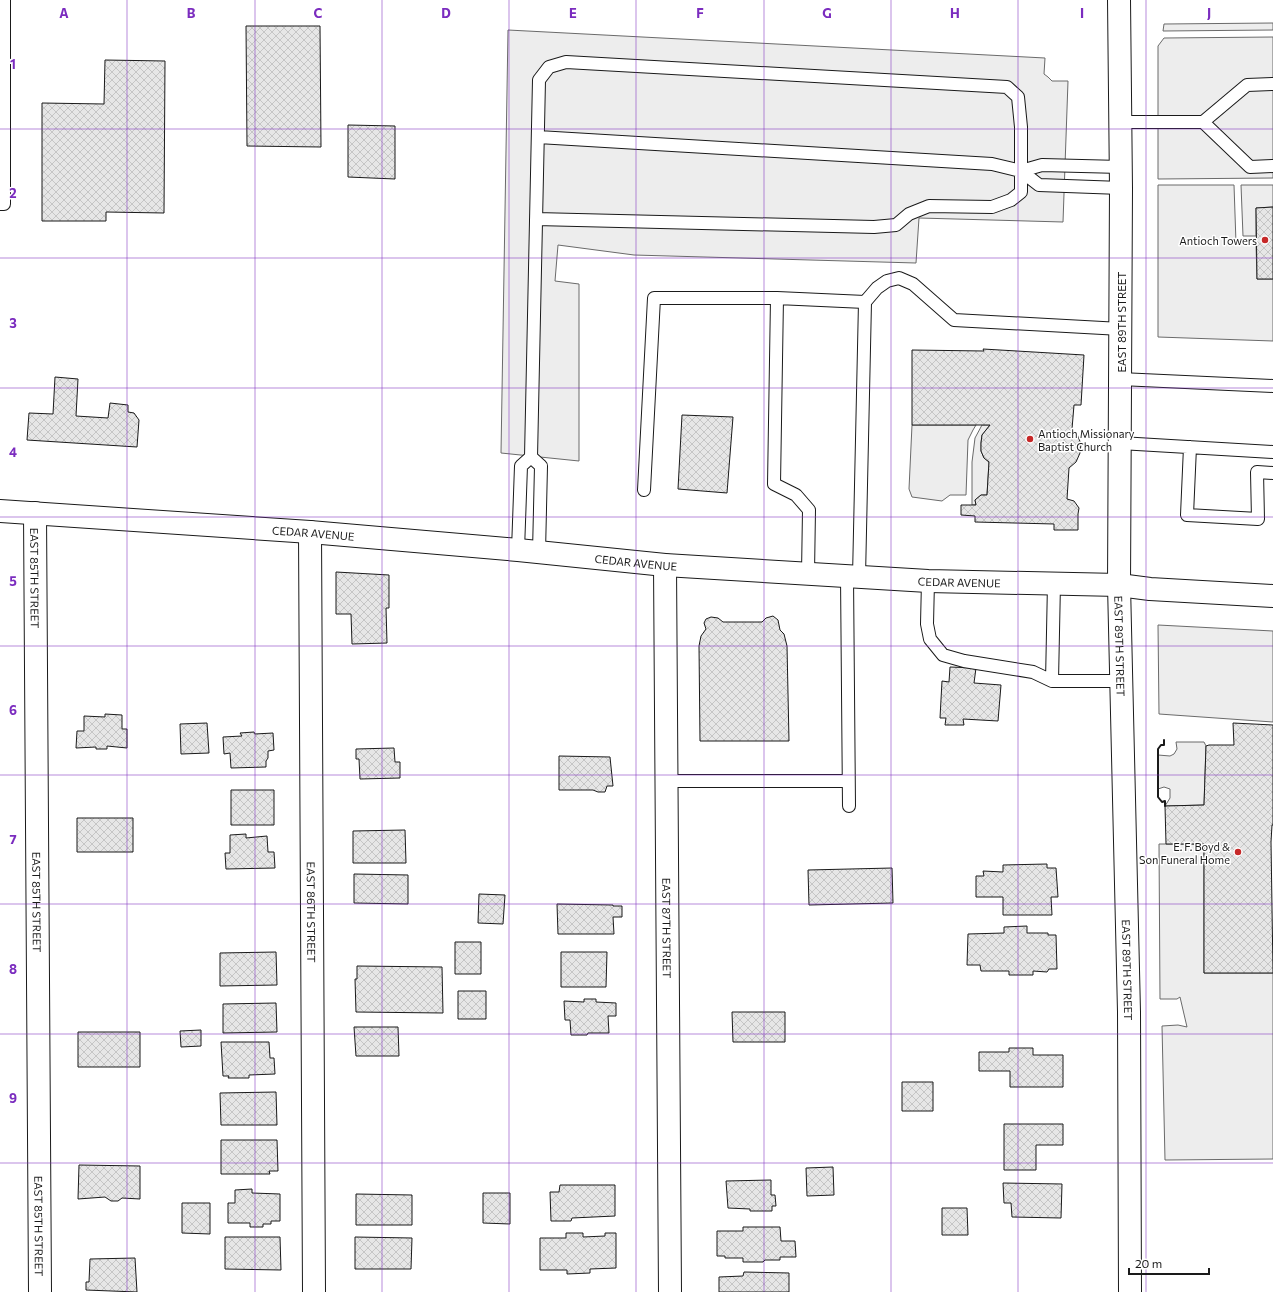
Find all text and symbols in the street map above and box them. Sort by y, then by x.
text: A [59,5,69,21]
text: B [187,5,196,21]
text: C [314,5,323,21]
text: D [441,5,451,21]
text: E [569,5,577,21]
text: F [696,5,704,21]
text: G [822,5,832,21]
text: H [950,5,960,21]
text: I [1080,5,1084,21]
text: J [1207,5,1211,21]
text: 1 [10,56,16,72]
text: 2 [9,185,17,201]
place label: Antioch Towers [1179,234,1257,247]
marker: Antioch Towers [1260,235,1270,245]
street label: EAST 89TH STREET [1115,272,1128,372]
text: 3 [9,315,17,331]
place label: Antioch Missionary Baptist Church [1038,427,1135,453]
marker: Antioch Missionary Baptist Church [1025,434,1035,444]
text: 4 [9,444,17,460]
street label: CEDAR AVENUE [272,523,355,542]
street label: EAST 85TH STREET [29,528,42,628]
street label: CEDAR AVENUE [594,551,677,572]
text: 5 [9,573,17,589]
street label: CEDAR AVENUE [918,574,1001,589]
street label: EAST 89TH STREET [1113,595,1128,697]
text: 6 [9,702,17,718]
text: 7 [9,831,17,847]
place label: E. F. Boyd & Son Funeral Home [1139,840,1230,866]
marker: E. F. Boyd & Son Funeral Home [1233,847,1243,857]
street label: EAST 85TH STREET [31,852,44,952]
street label: EAST 86TH STREET [305,862,319,962]
street label: EAST 87TH STREET [661,878,674,978]
street label: EAST 89TH STREET [1120,919,1136,1020]
text: 8 [9,961,17,977]
text: 9 [9,1090,17,1106]
street label: EAST 85TH STREET [33,1176,46,1276]
scale bar [1129,1250,1209,1276]
text: 20 m [1135,1256,1162,1270]

